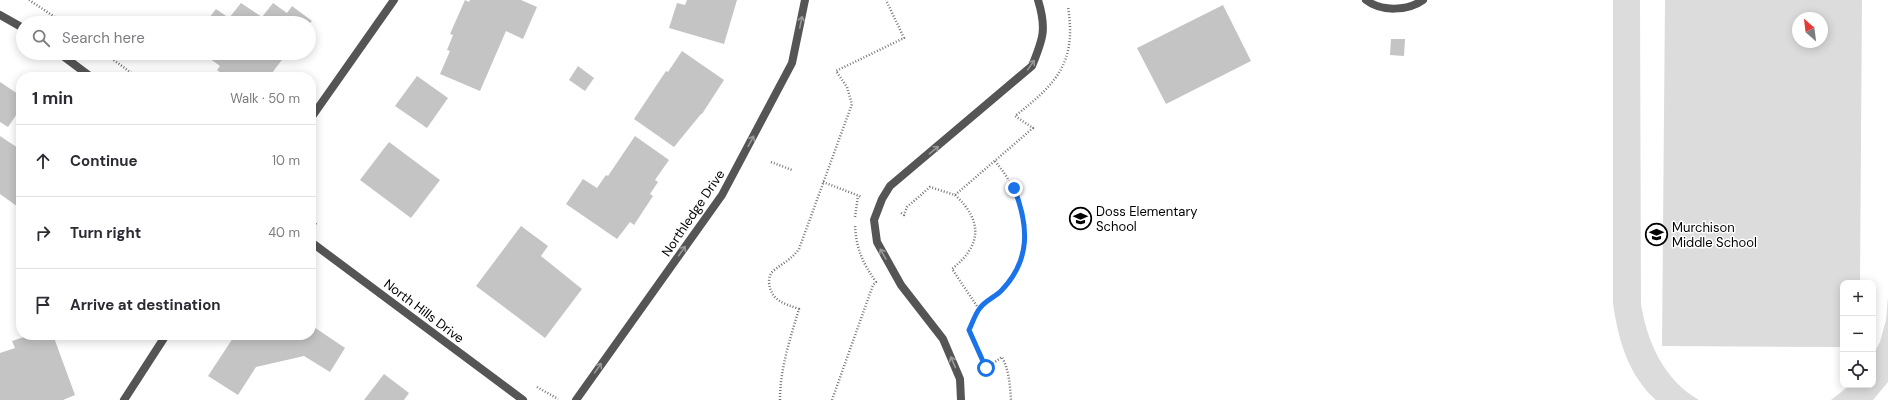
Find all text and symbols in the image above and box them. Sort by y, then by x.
north arrow [1792,12,1828,48]
search box [16,16,316,60]
one-way arrow [797,16,805,29]
icon: search [30,27,52,49]
text: Search here [62,28,145,48]
one-way arrow [1027,60,1035,71]
text: 1 min [32,87,73,109]
text: Walk · 50 m [230,90,300,107]
one-way arrow [747,135,755,147]
one-way arrow [928,146,939,155]
icon: ahead [32,150,54,172]
text: Continue [70,151,138,171]
text: 10 m [272,152,300,169]
street label: Northledge Drive [658,166,728,260]
route end [1005,179,1023,197]
place label: Doss Elementary School [1096,203,1197,235]
school or university icon: Doss Elementary School [1068,205,1094,231]
place label: Murchison Middle School [1672,219,1757,251]
school or university icon: Murchison Middle School [1644,221,1670,247]
icon: right [32,222,54,244]
text: Turn right [70,223,141,243]
text: 40 m [268,224,300,241]
one-way arrow [678,245,686,256]
one-way arrow [879,248,887,260]
street label: North Hills Drive [381,275,467,347]
map controls [1840,280,1876,388]
button: + [1840,280,1876,316]
icon: arrive [32,294,54,316]
text: Arrive at destination [70,295,221,315]
button: − [1840,316,1876,352]
button: locate [1840,352,1876,388]
one-way arrow [949,357,956,369]
route start [977,359,995,377]
one-way arrow [594,363,602,374]

